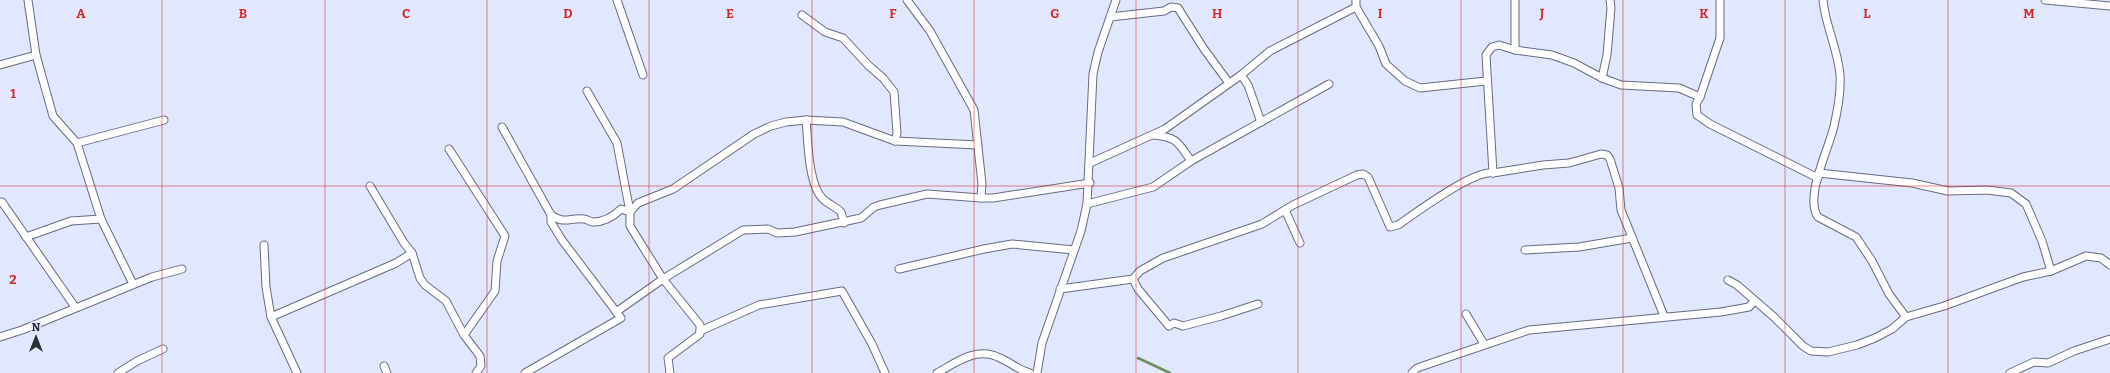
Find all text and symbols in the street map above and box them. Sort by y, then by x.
text: A [76,6,86,21]
text: B [239,6,247,21]
text: C [402,6,410,21]
text: D [563,6,573,21]
text: E [726,6,734,21]
text: F [889,6,897,21]
text: G [1050,6,1060,21]
text: H [1212,6,1222,21]
text: I [1378,6,1383,21]
text: J [1539,6,1545,21]
text: K [1699,6,1709,21]
text: L [1863,6,1871,21]
text: M [2023,6,2035,21]
text: 1 [10,86,16,101]
text: 2 [9,272,17,287]
north arrow [16,317,56,357]
text: N [32,321,41,334]

